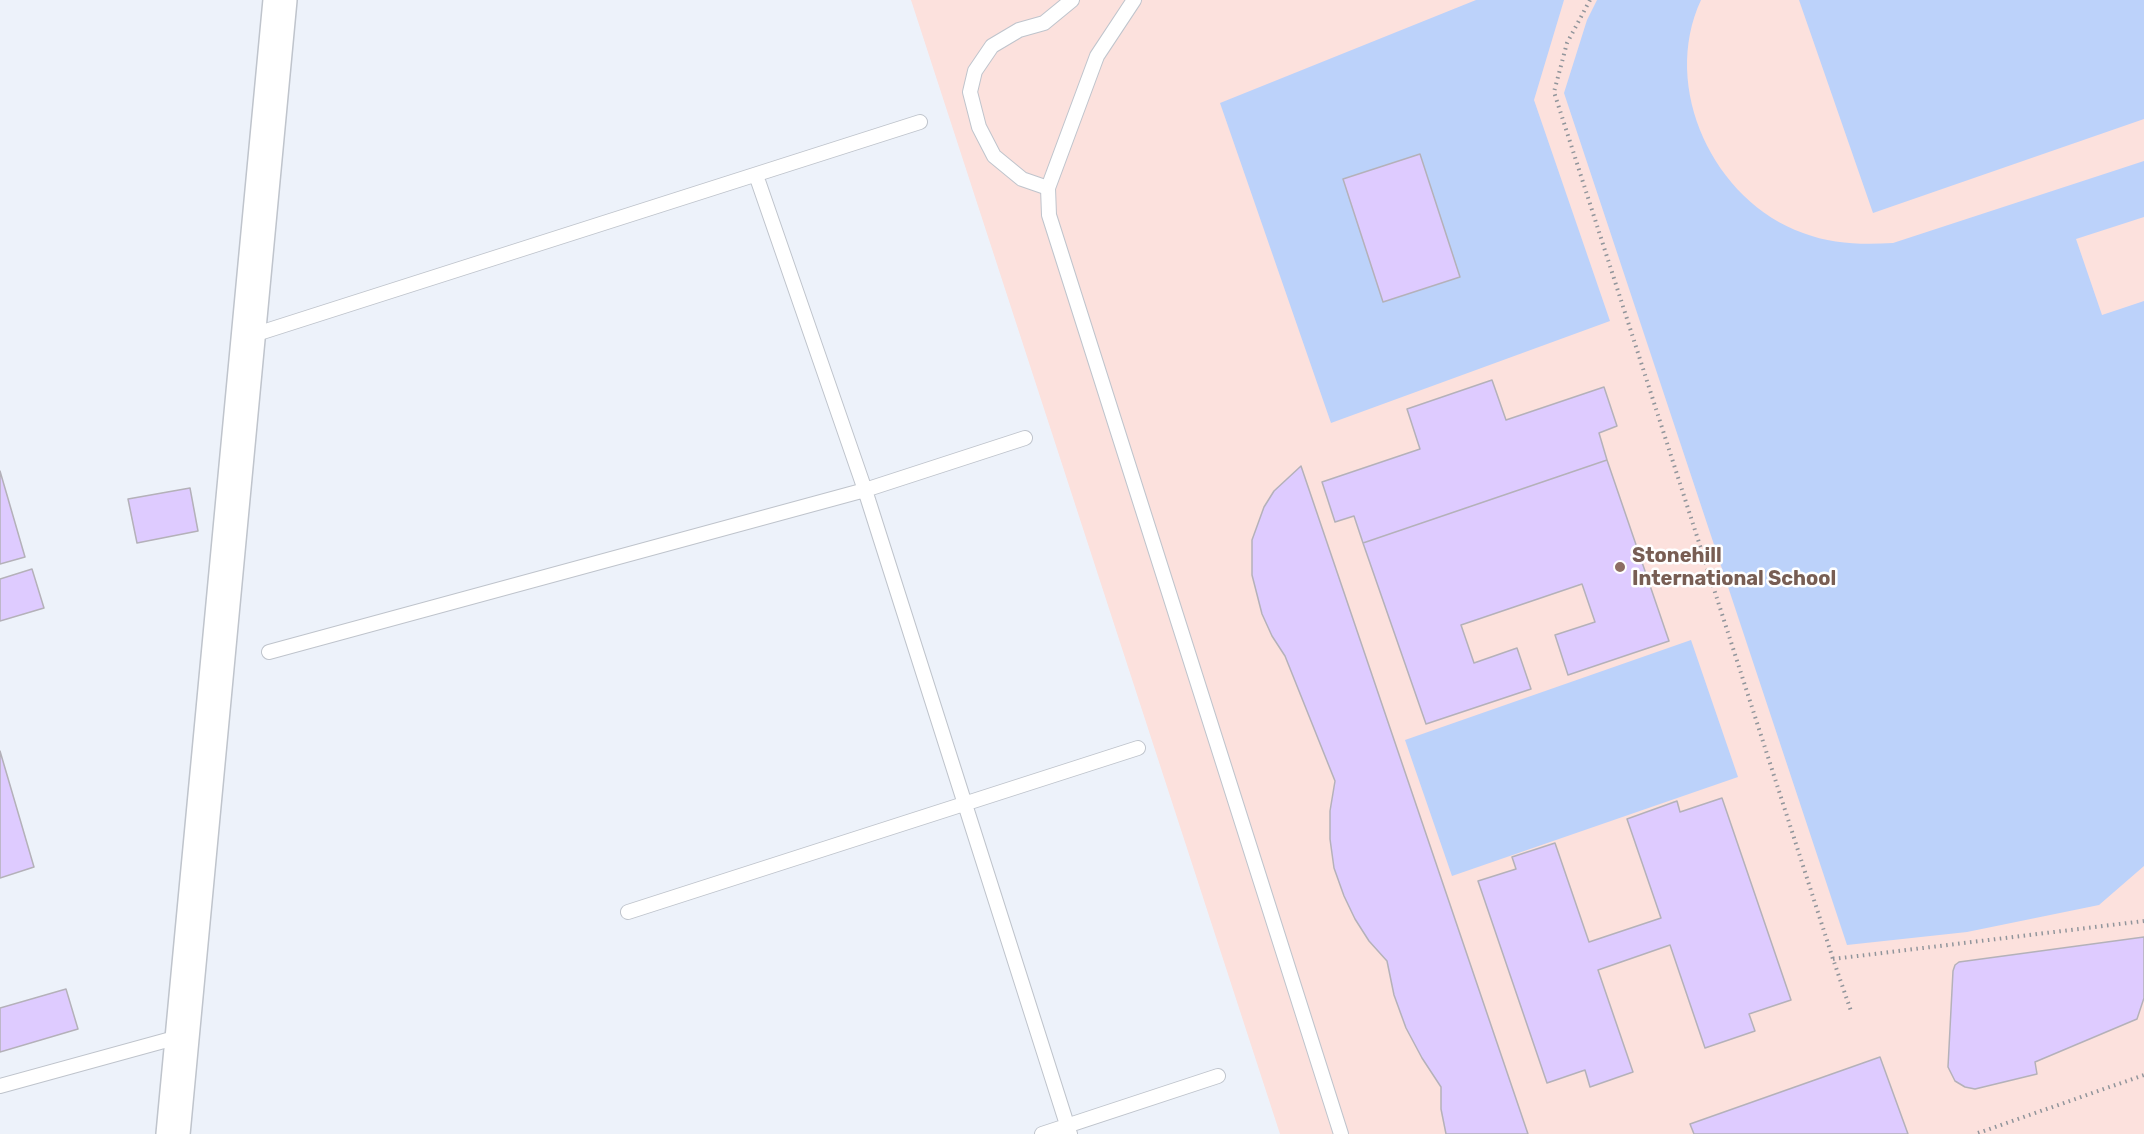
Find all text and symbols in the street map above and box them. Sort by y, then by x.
place label: Stonehill International School [1632,544,1836,591]
marker: Stonehill International School [1613,560,1627,574]

